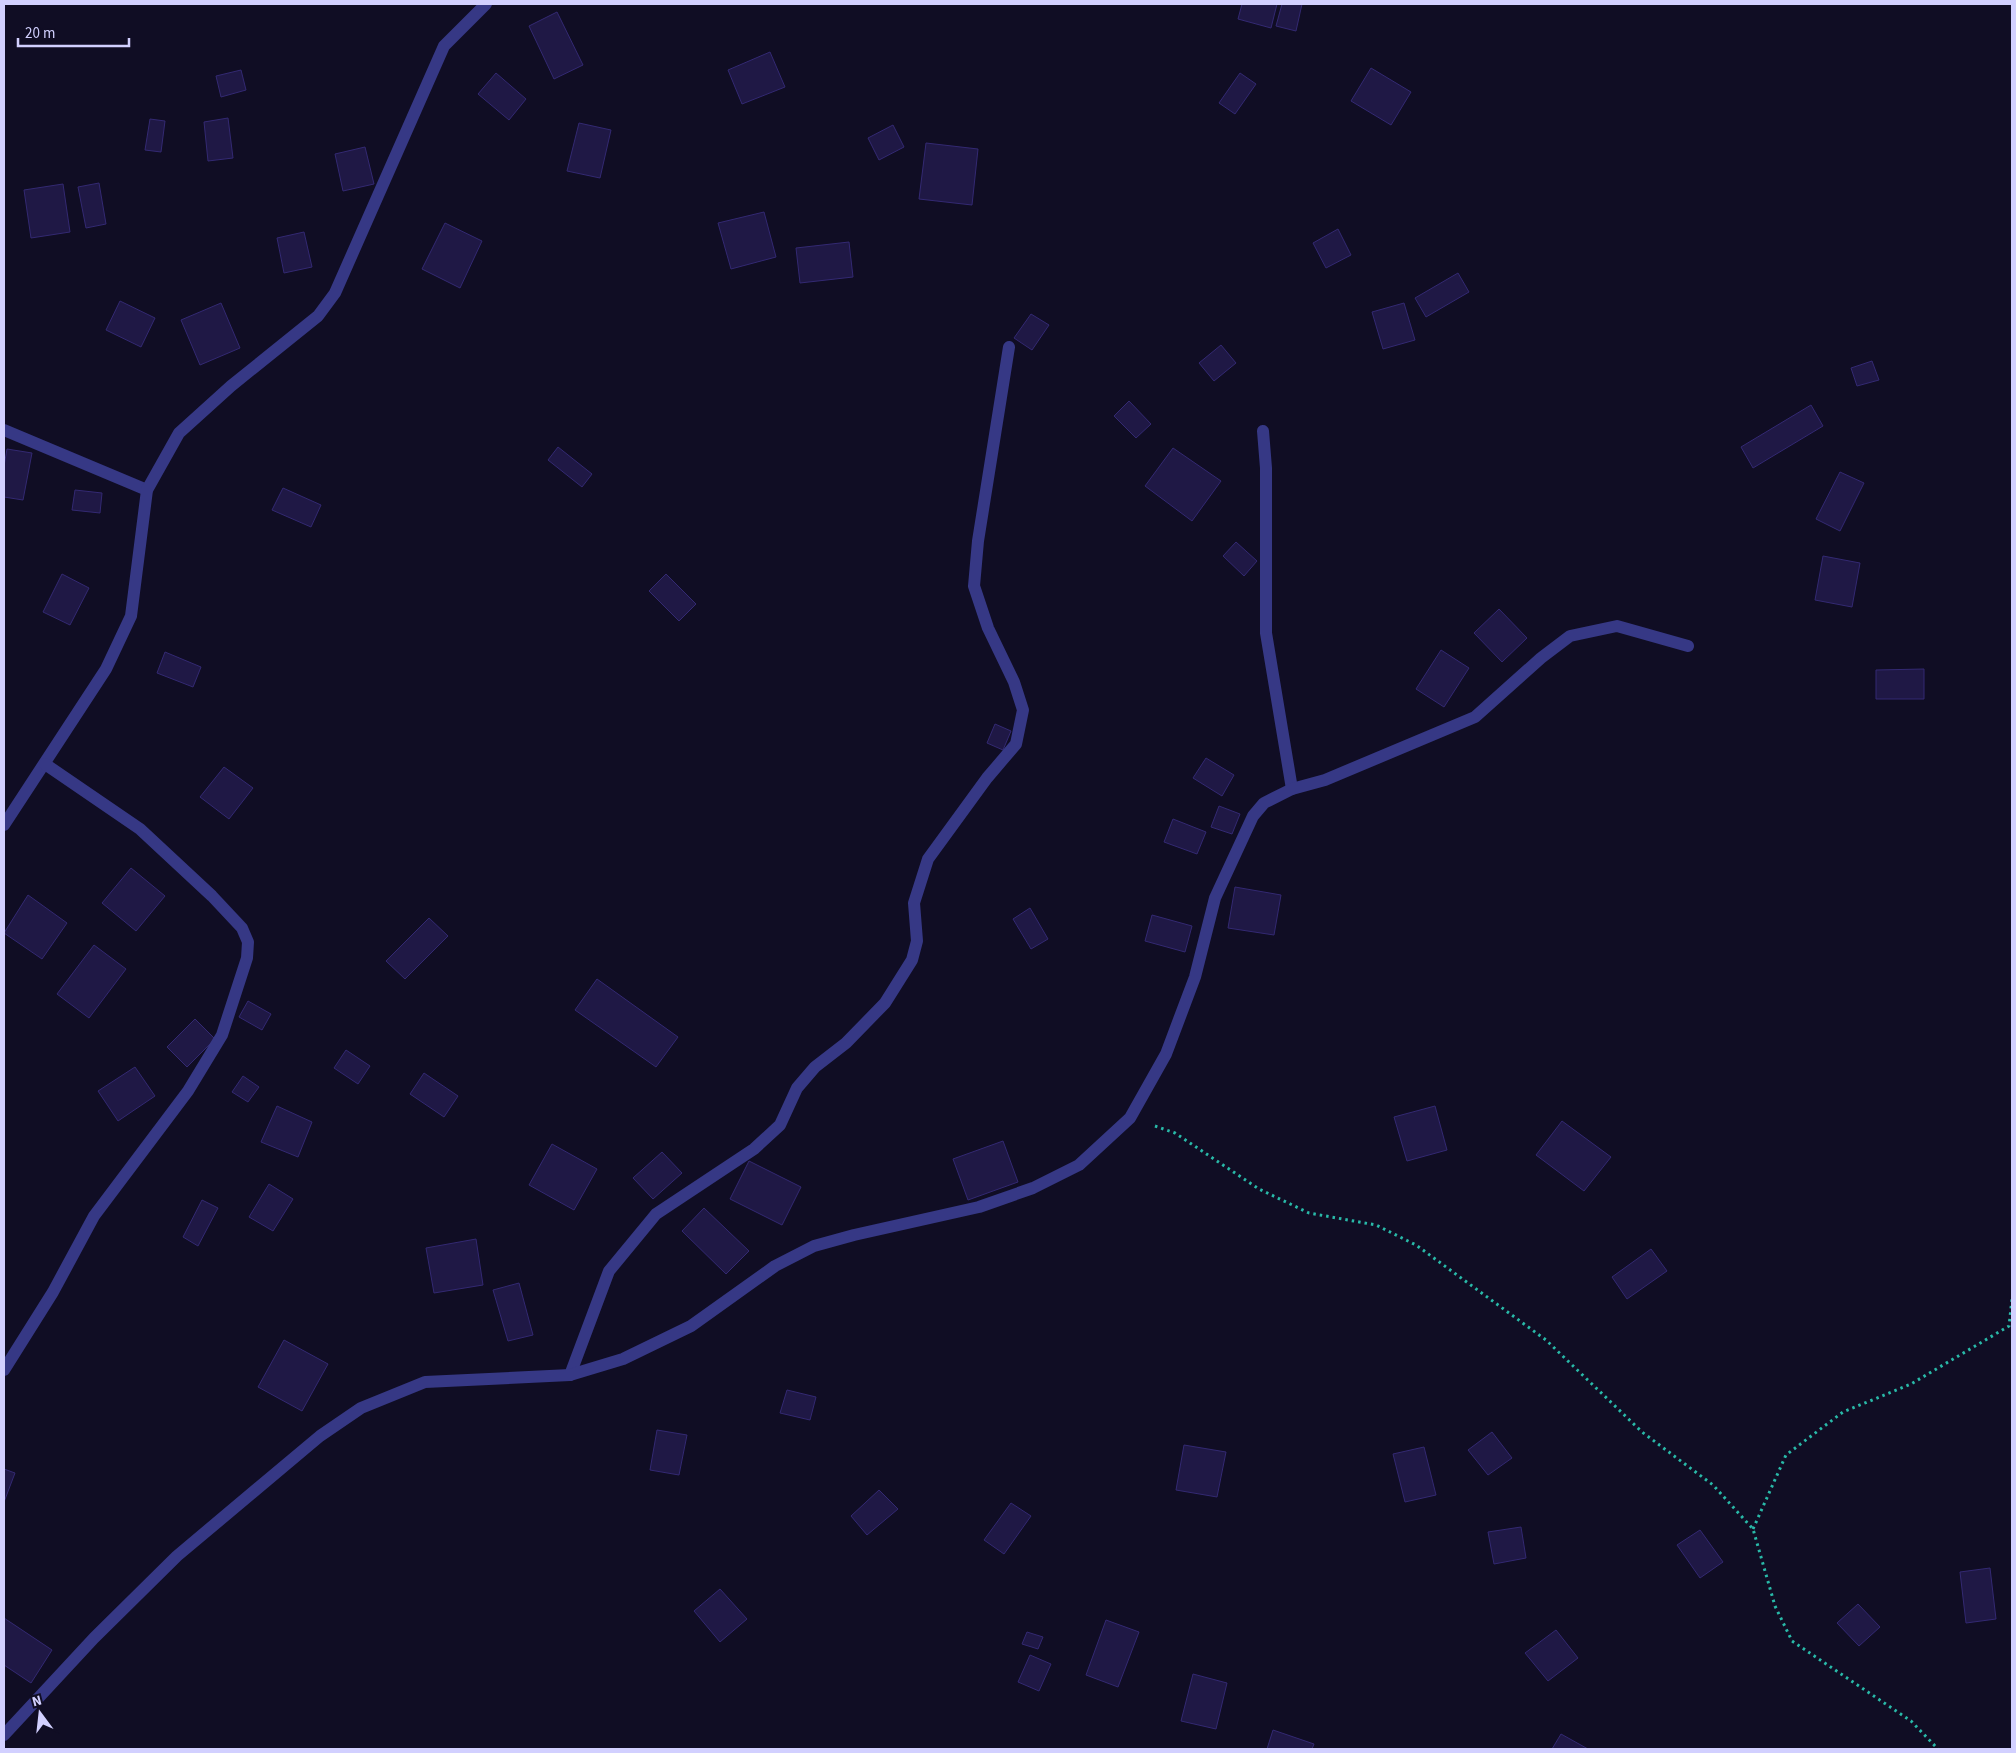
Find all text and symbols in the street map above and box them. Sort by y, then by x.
scale bar [18,15,129,47]
text: 20 m [25,23,55,44]
north arrow [15,1688,65,1738]
text: N [30,1691,44,1712]

